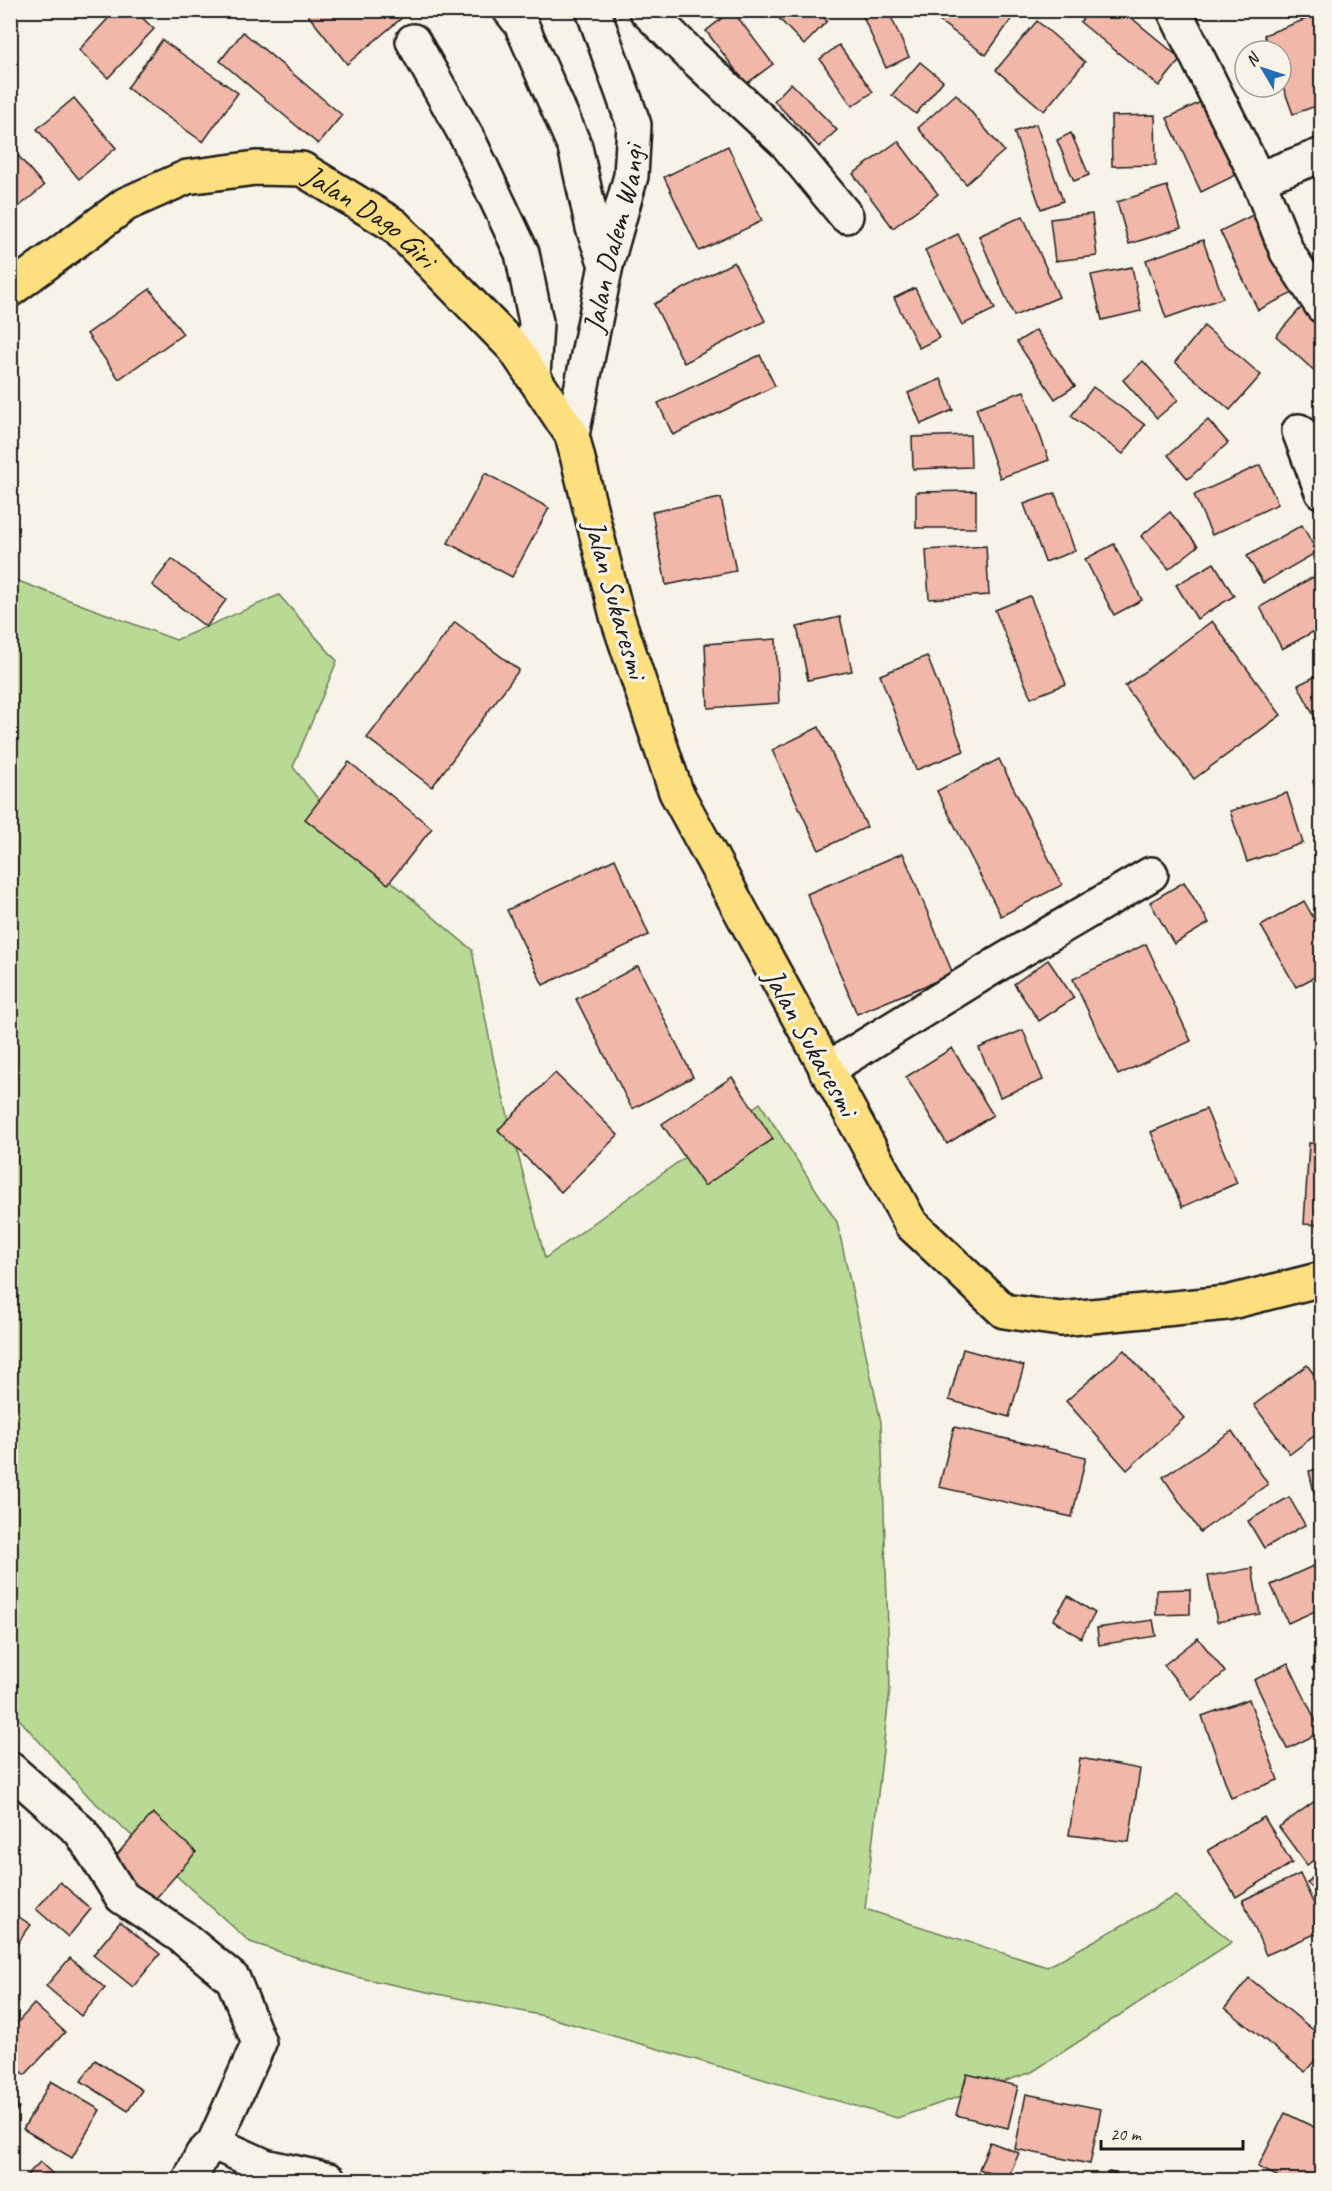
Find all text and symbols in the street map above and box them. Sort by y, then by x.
north arrow [1233,39,1293,99]
text: N [1241,48,1265,70]
street label: Jalan Dalem Wangi [574,140,652,338]
street label: Jalan Dago Giri [295,155,447,279]
street label: Jalan Sukaresmi [575,514,658,686]
street label: Jalan Sukaresmi [754,960,869,1125]
scale bar [1101,2113,1244,2151]
text: 20 m [1110,2123,1143,2145]

